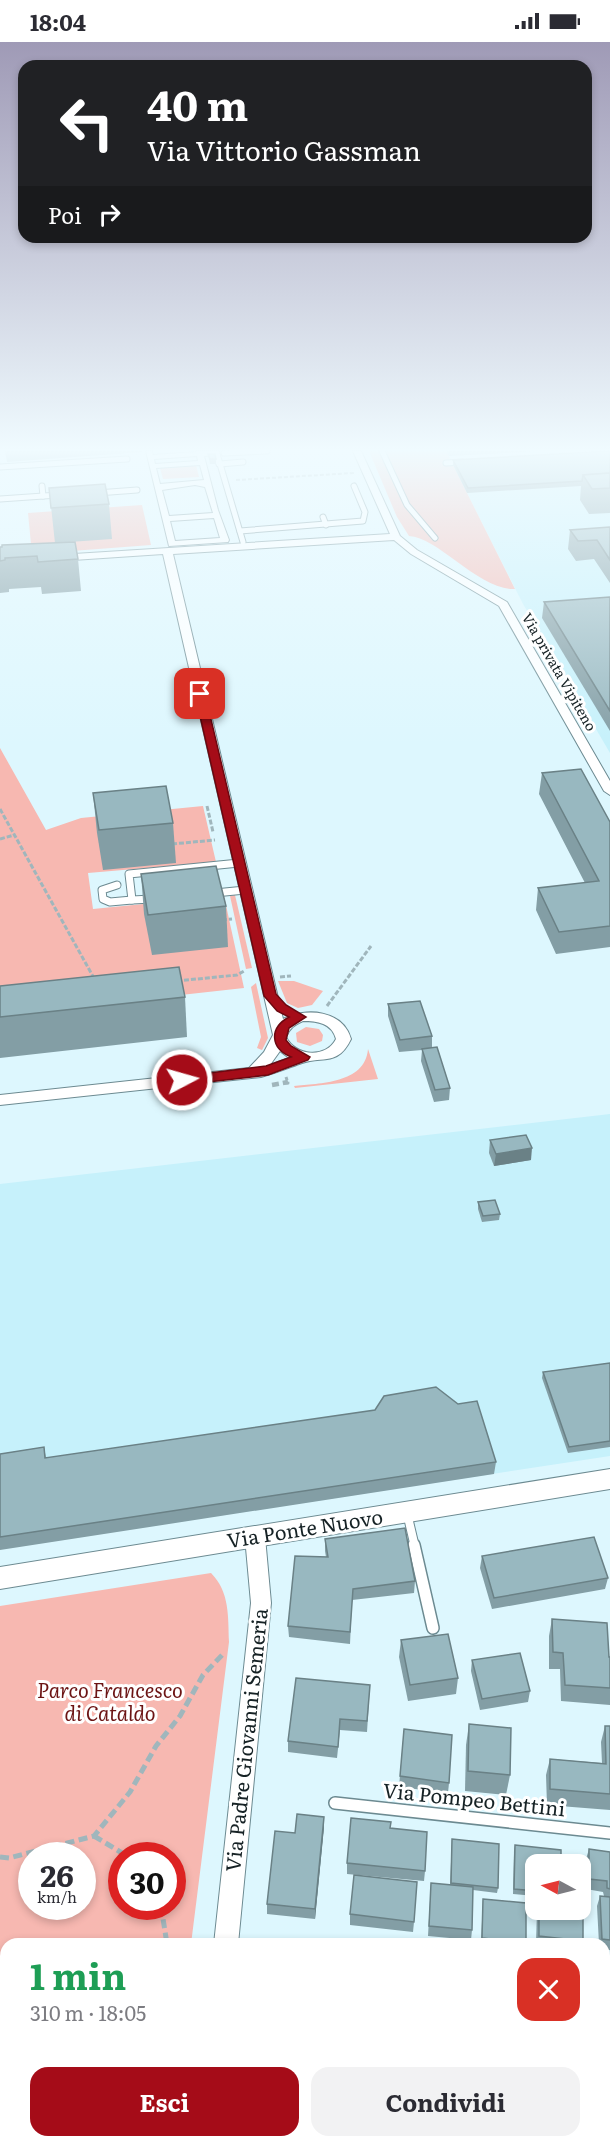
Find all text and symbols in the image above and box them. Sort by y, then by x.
text: 18:04 [30,5,86,38]
text: 40 m [147,72,248,134]
icon: left [48,84,126,162]
text: Via Vittorio Gassman [147,129,421,169]
text: Poi [48,198,81,231]
icon: right [93,198,126,231]
street label: Via privata Vipiteno [518,609,602,734]
pin [174,668,225,719]
icon: arrive [183,677,216,710]
position arrow [150,1048,214,1112]
street label: Via Ponte Nuovo [225,1500,385,1554]
street label: Via Padre Giovanni Semeria [216,1606,274,1873]
park label: Parco Francesco di Cataldo [37,1674,183,1727]
street label: Via Pompeo Bettini [382,1774,567,1823]
speed limit sign: 30 [108,1842,186,1920]
text: 26 [40,1852,74,1896]
north arrow [525,1854,591,1920]
map controls [525,1854,591,1920]
text: km/h [37,1885,77,1908]
text: 1 min [30,1948,126,2001]
button: close [517,1958,580,2021]
text: 310 m · 18:05 [30,1997,146,2027]
button: Esci [30,2067,299,2136]
button: Condividi [311,2067,580,2136]

